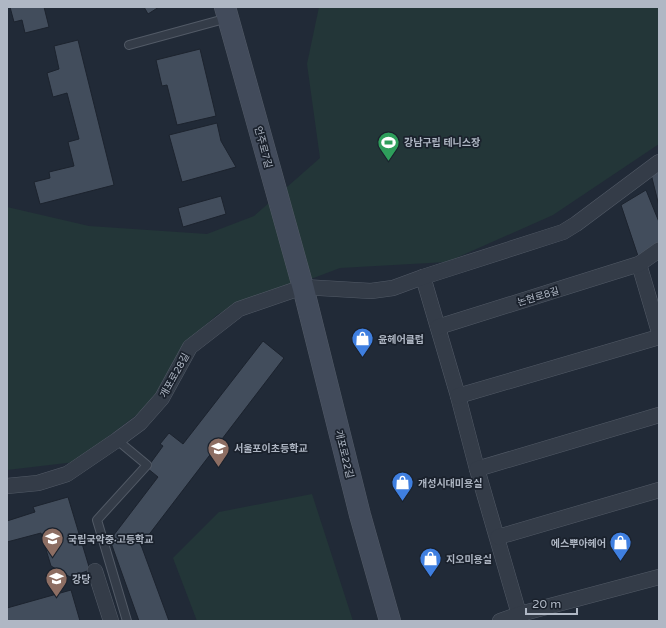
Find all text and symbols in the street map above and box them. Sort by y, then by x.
street label: 언주로7길 [252,125,274,170]
sports icon: 강남구립 테니스장 [376,129,402,162]
place label: 강남구립 테니스장 [404,137,480,149]
street label: 논현로8길 [516,285,561,309]
shop icon: 윤헤어클럽 [349,326,375,359]
place label: 윤헤어클럽 [378,334,424,346]
street label: 개포로28길 [158,351,192,400]
street label: 개포로22길 [332,429,356,480]
school or university icon: 서울포이초등학교 [206,435,232,468]
place label: 서울포이초등학교 [234,442,308,455]
shop icon: 개성시대미용실 [389,470,415,503]
place label: 개성시대미용실 [418,478,482,490]
school or university icon: 국립국악중·고등학교 [40,526,66,559]
shop icon: 에스뿌아헤어 [608,530,634,563]
place label: 국립국악중·고등학교 [68,533,153,546]
place label: 에스뿌아헤어 [551,538,606,550]
shop icon: 지오미용실 [418,546,444,579]
place label: 지오미용실 [446,554,492,566]
school or university icon: 강당 [43,566,69,599]
place label: 강당 [72,574,90,586]
scale bar [526,590,577,616]
text: 20 m [532,597,561,611]

